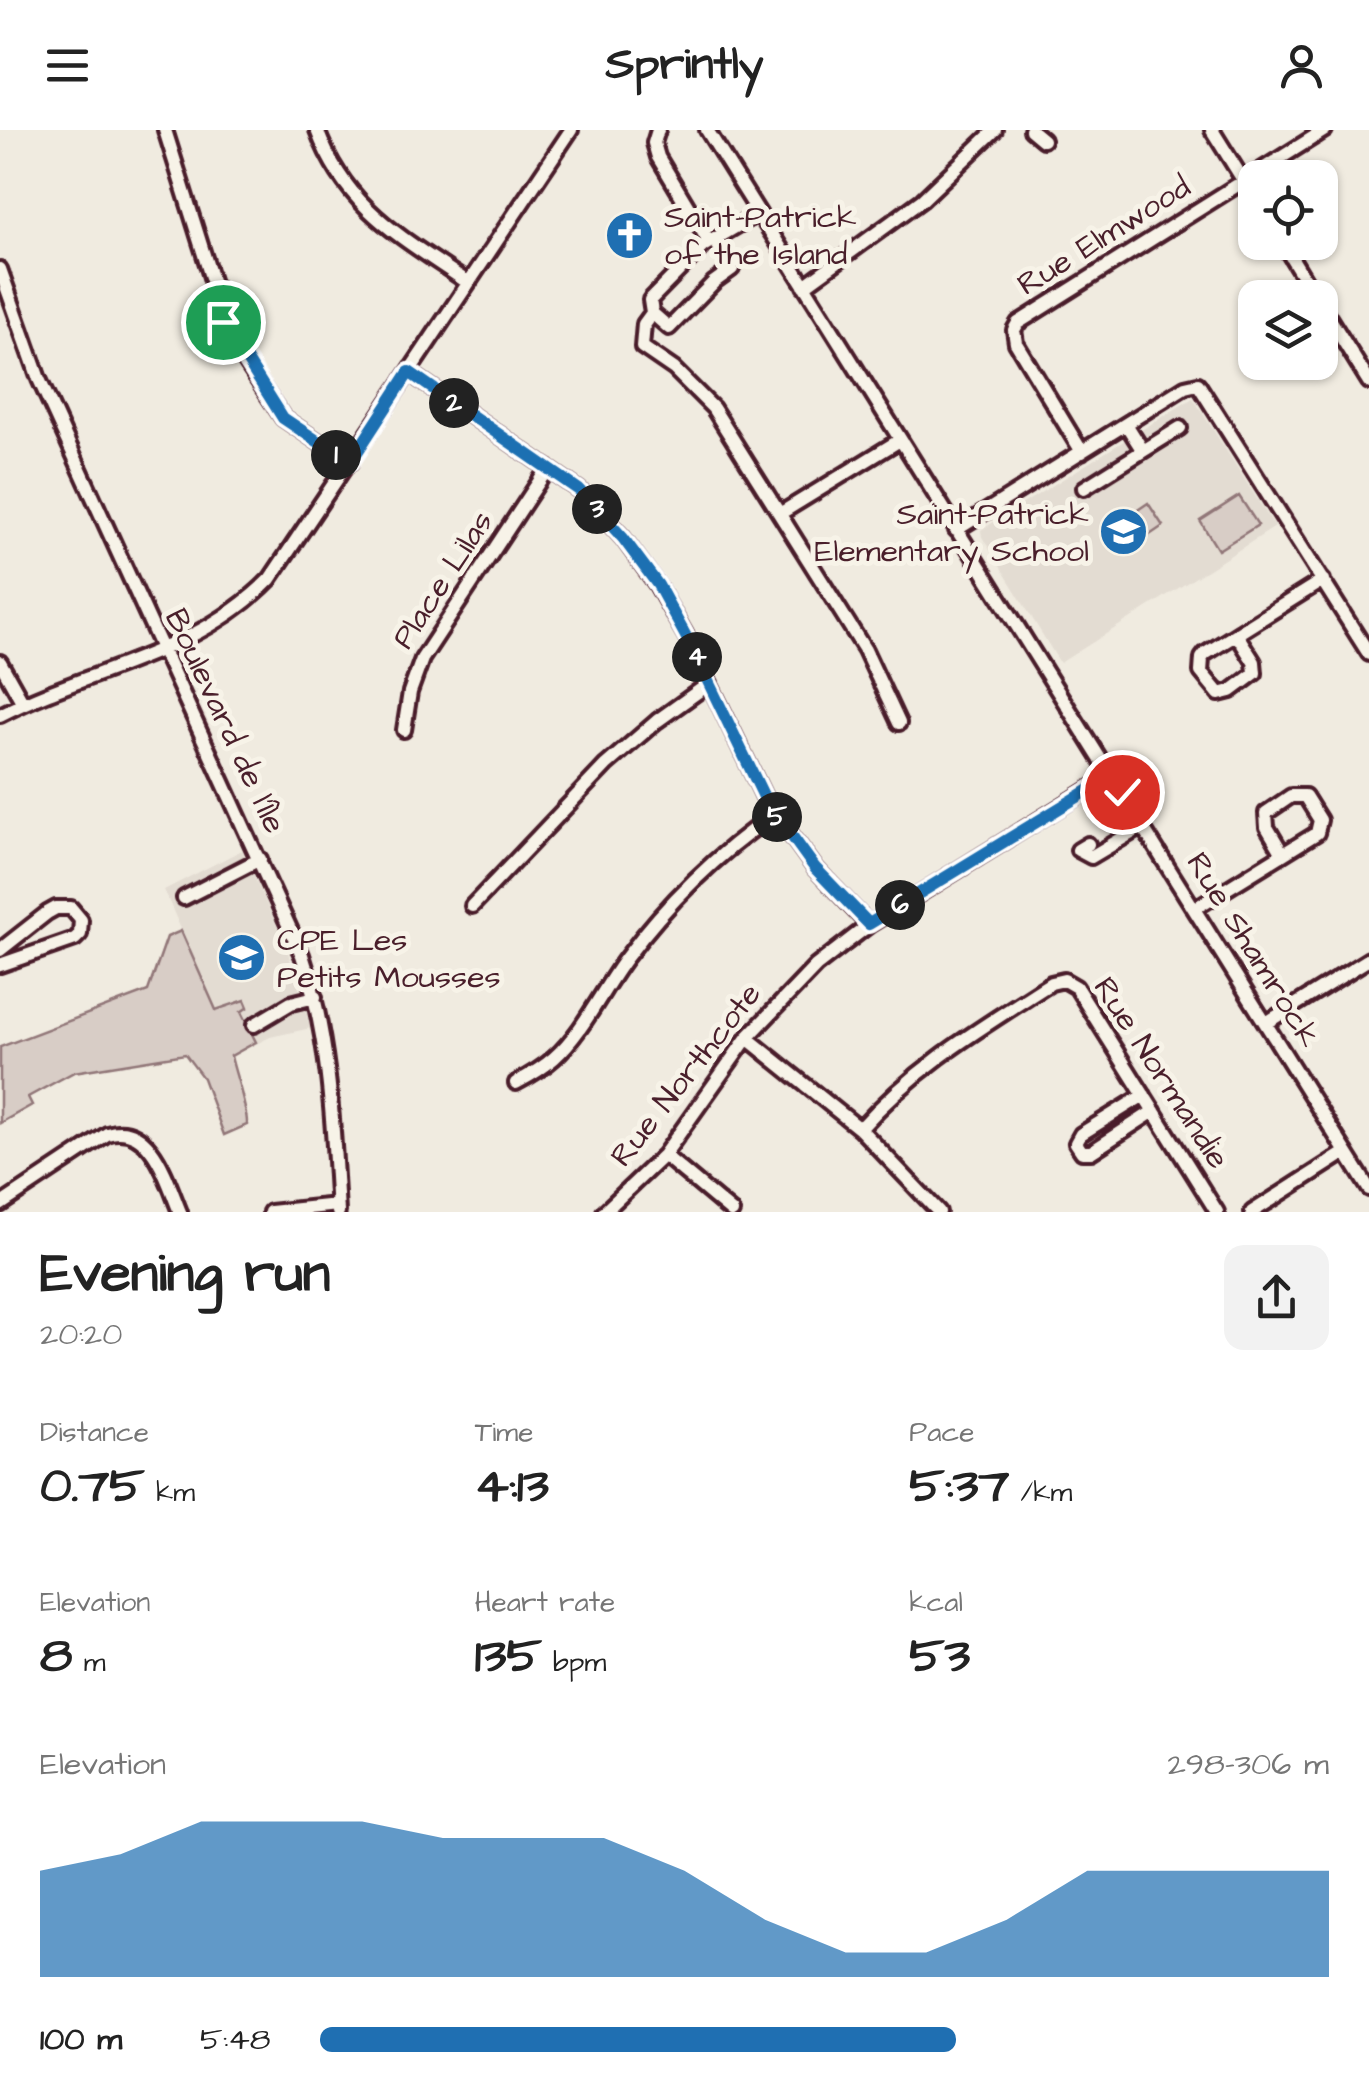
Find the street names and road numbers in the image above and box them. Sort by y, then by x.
street label: Rue Elmwood [1009,165,1199,307]
street label: Place Lilas [382,502,504,658]
street label: Boulevard de l'Île [153,601,297,841]
street label: Rue Shamrock [1175,844,1331,1056]
street label: Rue Normandie [1082,968,1240,1178]
street label: Rue Northcote [600,974,772,1176]

